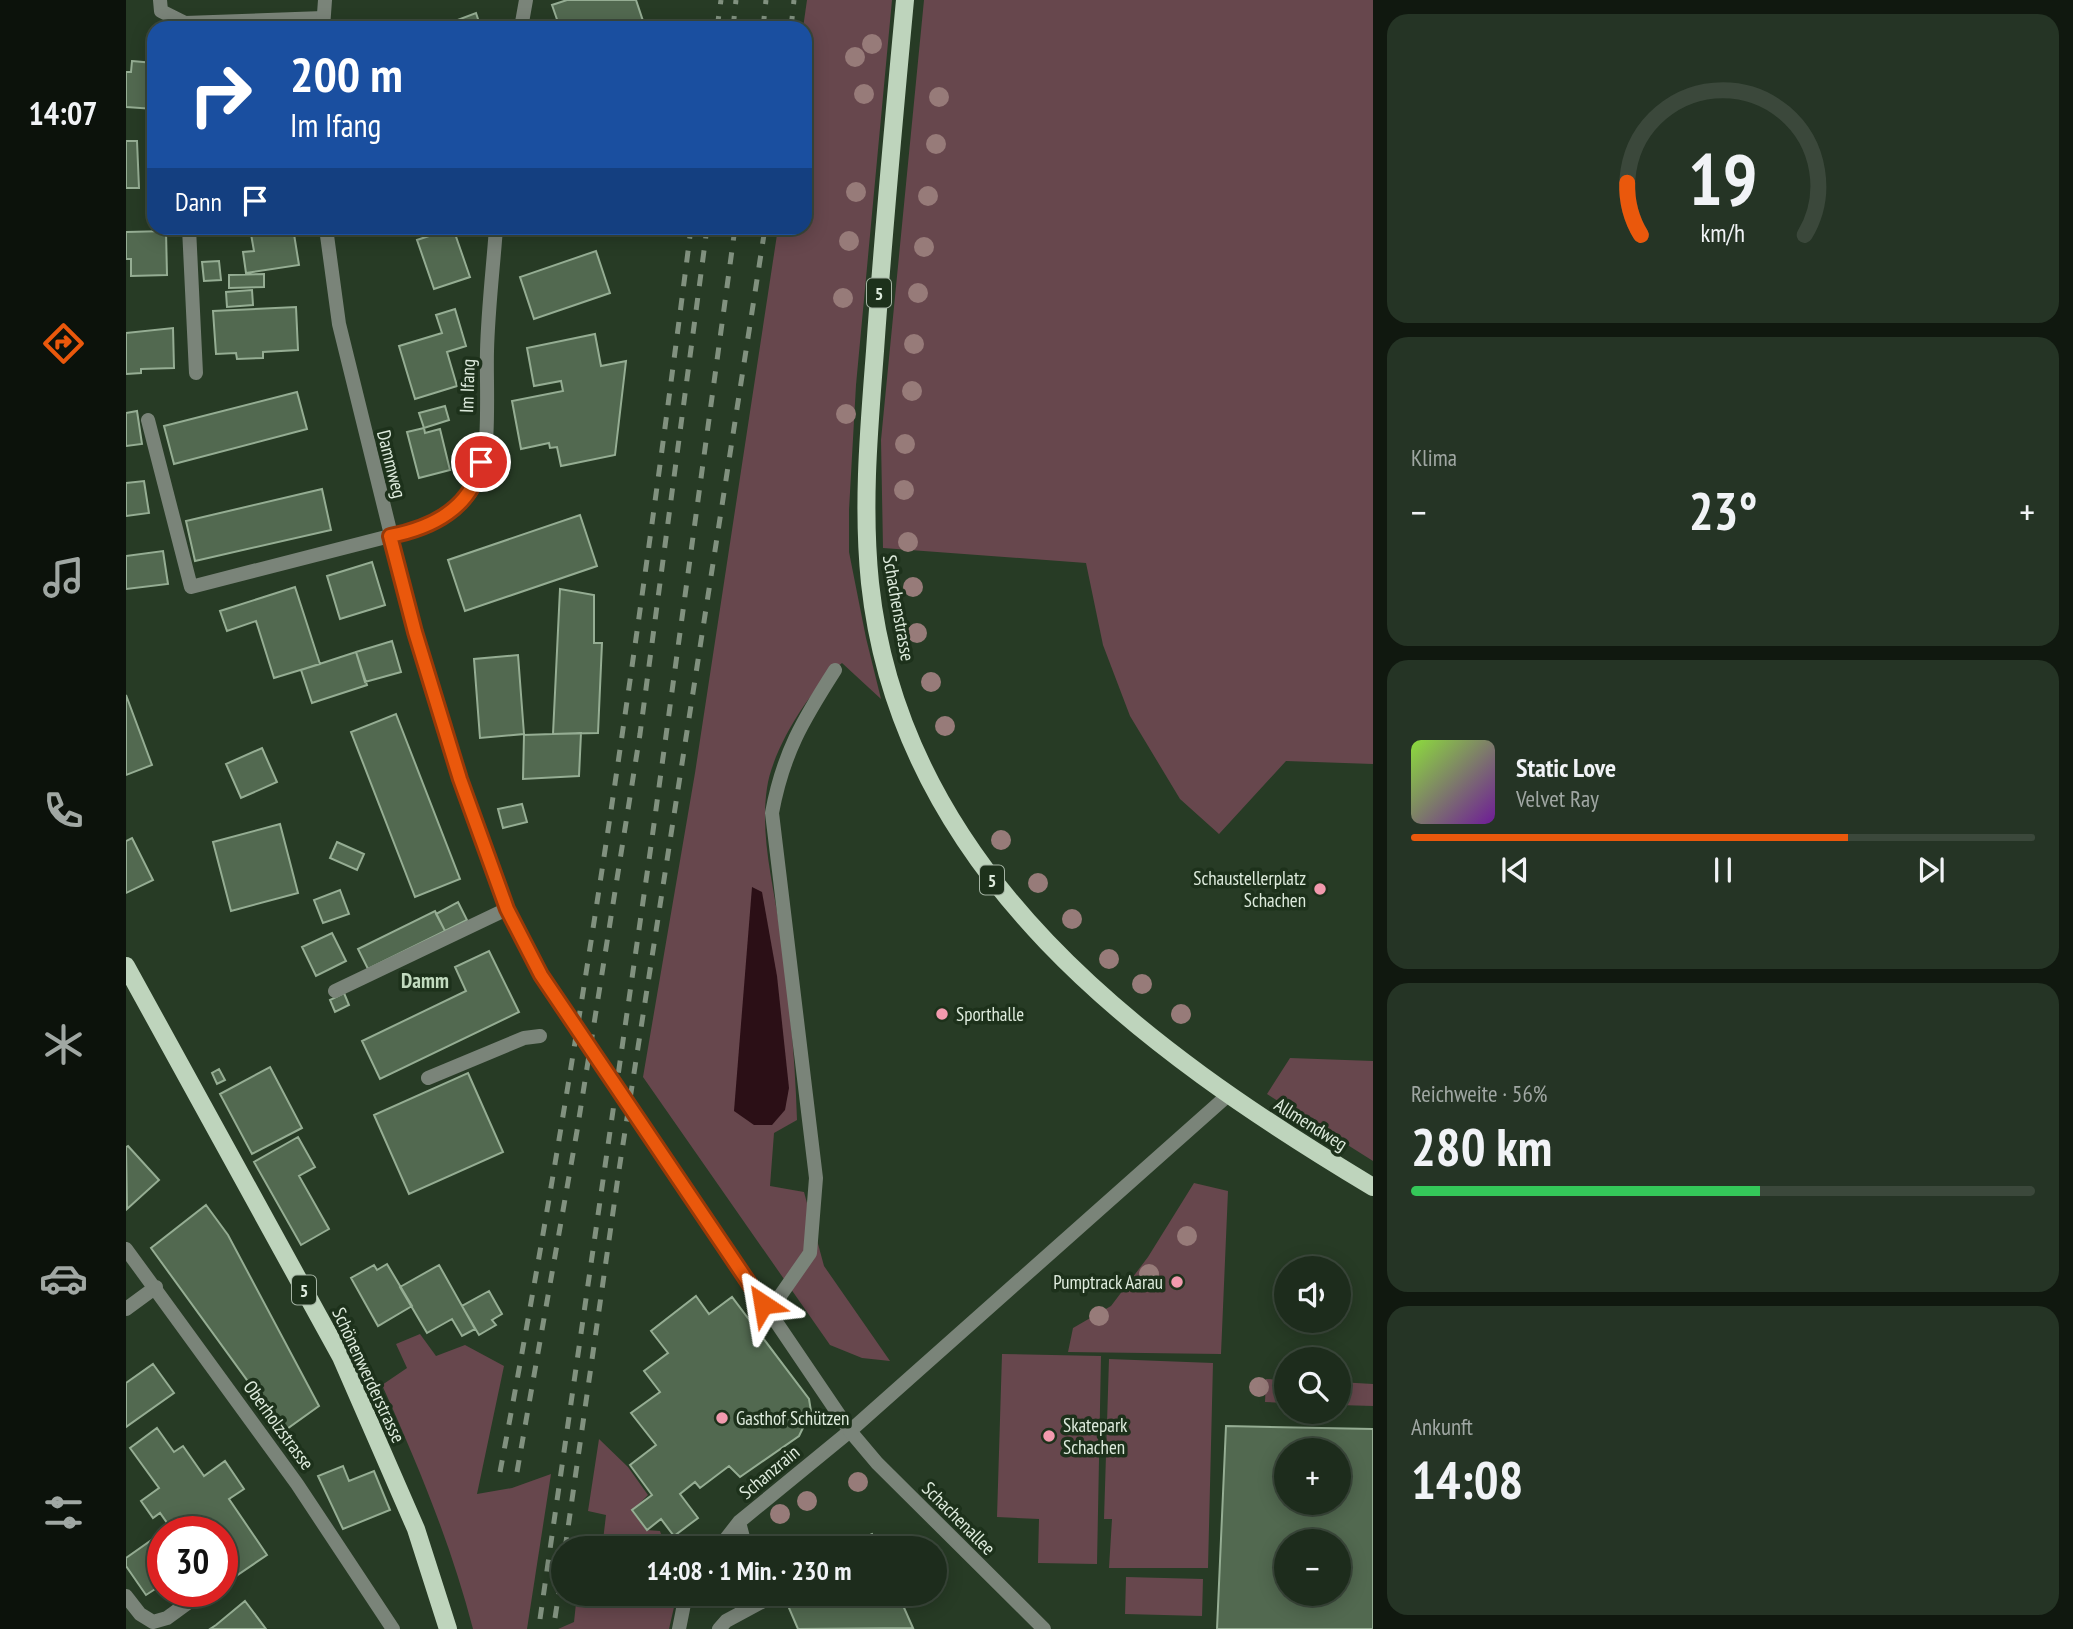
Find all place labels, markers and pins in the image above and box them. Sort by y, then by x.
pin [451,432,511,492]
place label: Schaustellerplatz Schachen [1193,866,1306,912]
marker: Schaustellerplatz Schachen [1312,881,1328,897]
place label: Sporthalle [956,1002,1024,1026]
marker: Sporthalle [934,1006,950,1022]
place label: Pumptrack Aarau [1053,1270,1163,1294]
marker: Pumptrack Aarau [1169,1274,1185,1290]
place label: Gasthof Schützen [736,1406,849,1430]
marker: Gasthof Schützen [714,1410,730,1426]
place label: Skatepark Schachen [1063,1413,1128,1459]
marker: Skatepark Schachen [1041,1428,1057,1444]

